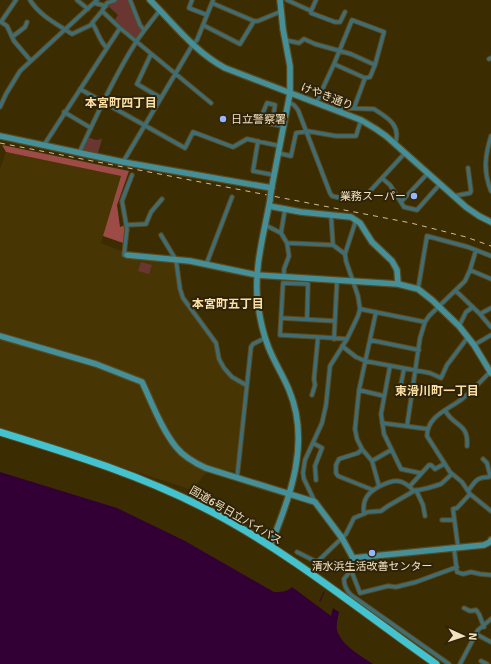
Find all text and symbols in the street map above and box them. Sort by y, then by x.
street label: けやき通り [299,81,355,112]
district label: 本宮町四丁目 [85,96,157,111]
place label: 日立警察署 [231,113,286,126]
marker: 日立警察署 [218,114,228,124]
place label: 業務スーパー [340,190,406,203]
marker: 業務スーパー [409,191,419,201]
district label: 本宮町五丁目 [192,297,264,312]
district label: 東滑川町一丁目 [395,384,479,399]
street label: 国道6号日立バイパス [187,484,284,547]
marker: 清水浜生活改善センター [367,548,377,558]
place label: 清水浜生活改善センター [312,560,433,573]
north arrow [443,616,483,656]
text: N [466,632,479,641]

